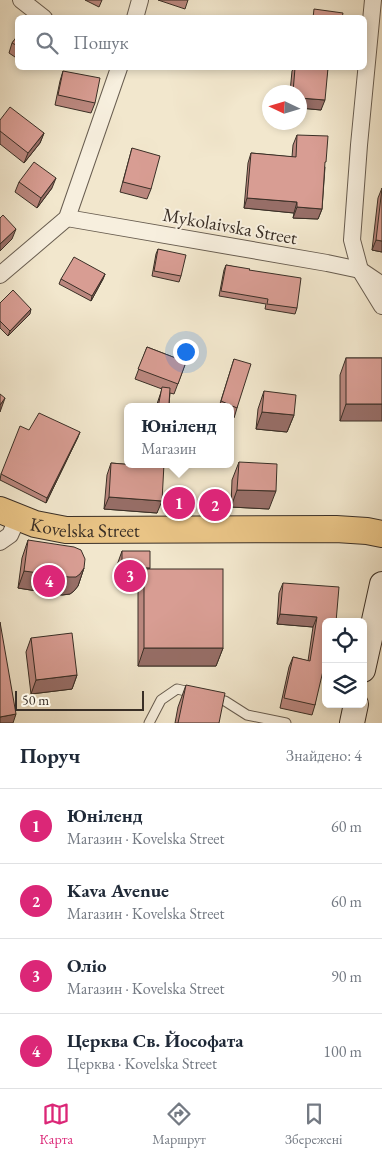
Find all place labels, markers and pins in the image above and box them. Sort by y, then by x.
pin: 1 [163,484,195,522]
pin: 2 [199,486,231,524]
pin: 3 [114,557,146,595]
pin: 4 [33,562,65,600]

